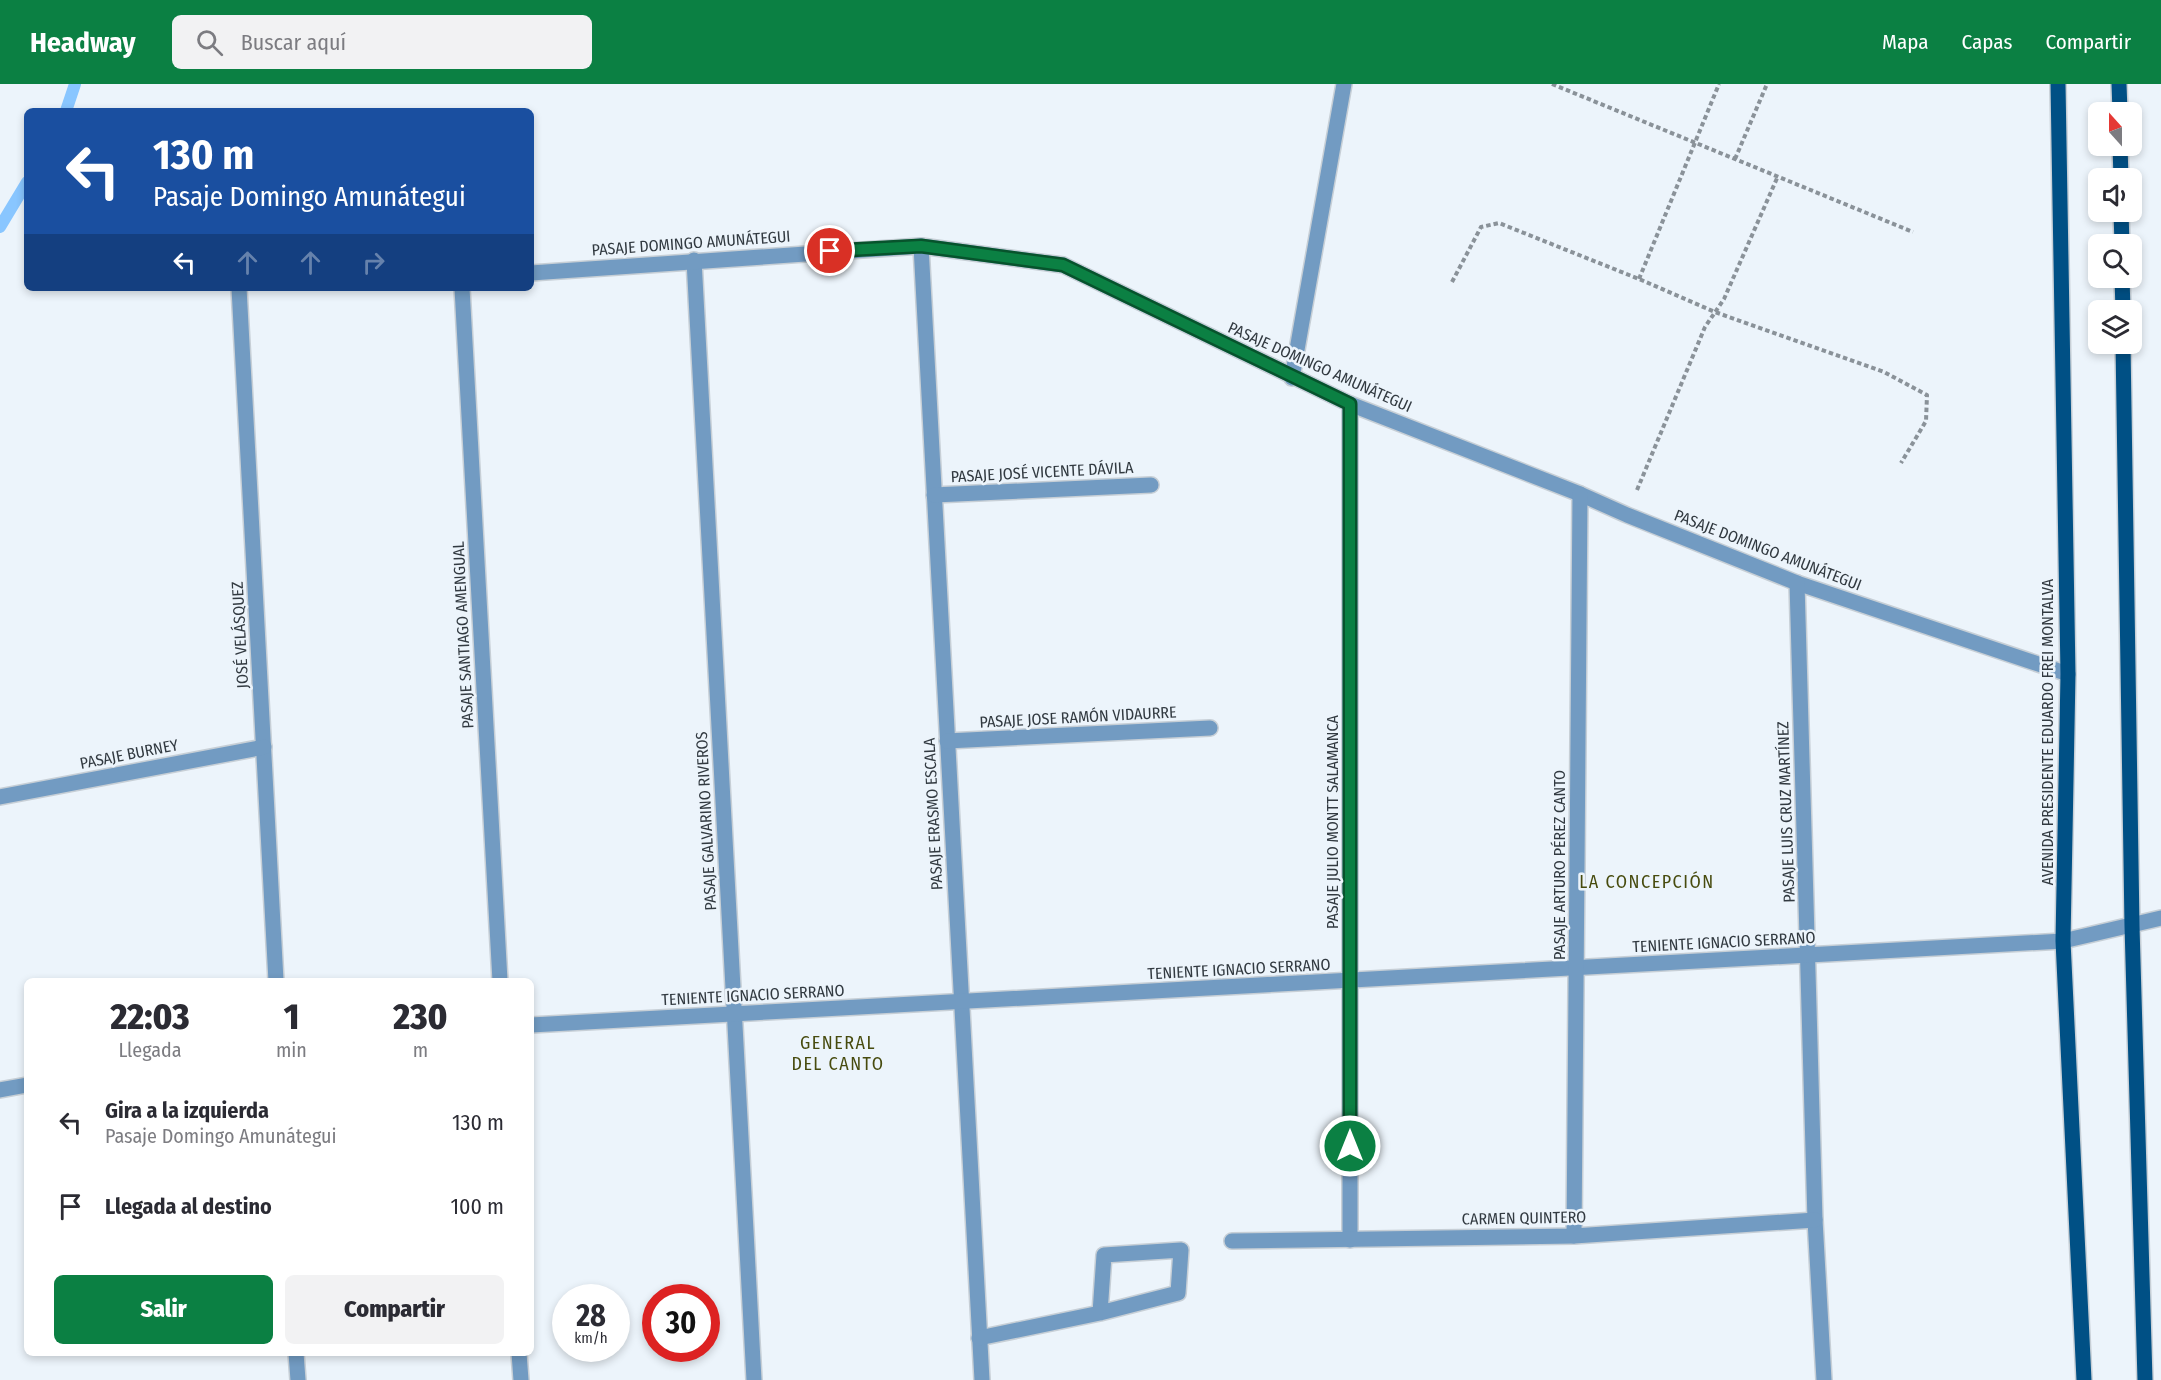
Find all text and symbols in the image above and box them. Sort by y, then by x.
search box [172,15,592,69]
text: Headway [30,26,136,59]
icon: search [193,26,226,59]
text: Buscar aquí [241,29,346,56]
text: Mapa [1882,29,1929,55]
text: Capas [1962,29,2012,55]
text: Compartir [2045,29,2131,55]
north arrow [2088,102,2142,156]
map controls [2088,102,2142,354]
text: 130 m [153,130,254,180]
icon: left [54,132,132,210]
button: sound [2088,168,2142,222]
text: Pasaje Domingo Amunátegui [153,181,466,213]
pin [804,225,855,276]
street label: PASAJE DOMINGO AMUNÁTEGUI [591,227,791,259]
icon: arrive [813,234,846,267]
button: search [2088,234,2142,288]
icon: left [168,246,201,279]
icon: ahead [231,246,264,279]
icon: ahead [294,246,327,279]
icon: right [357,246,390,279]
button: layers [2088,300,2142,354]
street label: PASAJE DOMINGO AMUNÁTEGUI [1225,318,1415,416]
street label: PASAJE JOSÉ VICENTE DÁVILA [950,458,1134,486]
street label: PASAJE DOMINGO AMUNÁTEGUI [1672,505,1864,595]
street label: PASAJE SANTIAGO AMENGUAL [449,541,477,729]
street label: AVENIDA PRESIDENTE EDUARDO FREI MONTALVA [2038,578,2057,885]
street label: JOSÉ VELÁSQUEZ [228,581,252,689]
street label: PASAJE JOSE RAMÓN VIDAURRE [979,702,1177,732]
street label: PASAJE JULIO MONTT SALAMANCA [1323,714,1342,929]
street label: PASAJE LUIS CRUZ MARTÍNEZ [1773,721,1799,903]
street label: PASAJE GALVARINO RIVEROS [692,731,720,911]
street label: PASAJE BURNEY [78,735,180,773]
street label: PASAJE ERASMO ESCALA [919,737,946,891]
street label: PASAJE ARTURO PÉREZ CANTO [1550,770,1569,960]
district label: LA CONCEPCIÓN [1579,871,1715,893]
street label: TENIENTE IGNACIO SERRANO [1632,928,1816,956]
street label: TENIENTE IGNACIO SERRANO [1147,955,1331,983]
street label: TENIENTE IGNACIO SERRANO [661,981,845,1009]
text: 22:03 [110,995,189,1039]
text: 1 [284,995,299,1039]
text: 230 [393,995,448,1039]
district label: GENERAL DEL CANTO [791,1032,885,1075]
text: Llegada [118,1038,181,1062]
text: min [276,1038,307,1062]
text: m [413,1038,428,1062]
text: Gira a la izquierda [105,1097,269,1124]
icon: left [54,1106,87,1139]
text: 130 m [452,1109,504,1136]
position arrow [1318,1114,1382,1178]
text: Pasaje Domingo Amunátegui [105,1124,337,1148]
icon: arrive [54,1190,87,1223]
text: Llegada al destino [105,1193,272,1220]
text: 100 m [450,1193,504,1220]
street label: CARMEN QUINTERO [1462,1207,1586,1229]
button: Salir [54,1275,273,1344]
button: Compartir [285,1275,504,1344]
speed limit sign: 30 [642,1284,720,1362]
text: 28 [576,1298,606,1334]
text: km/h [574,1329,608,1347]

